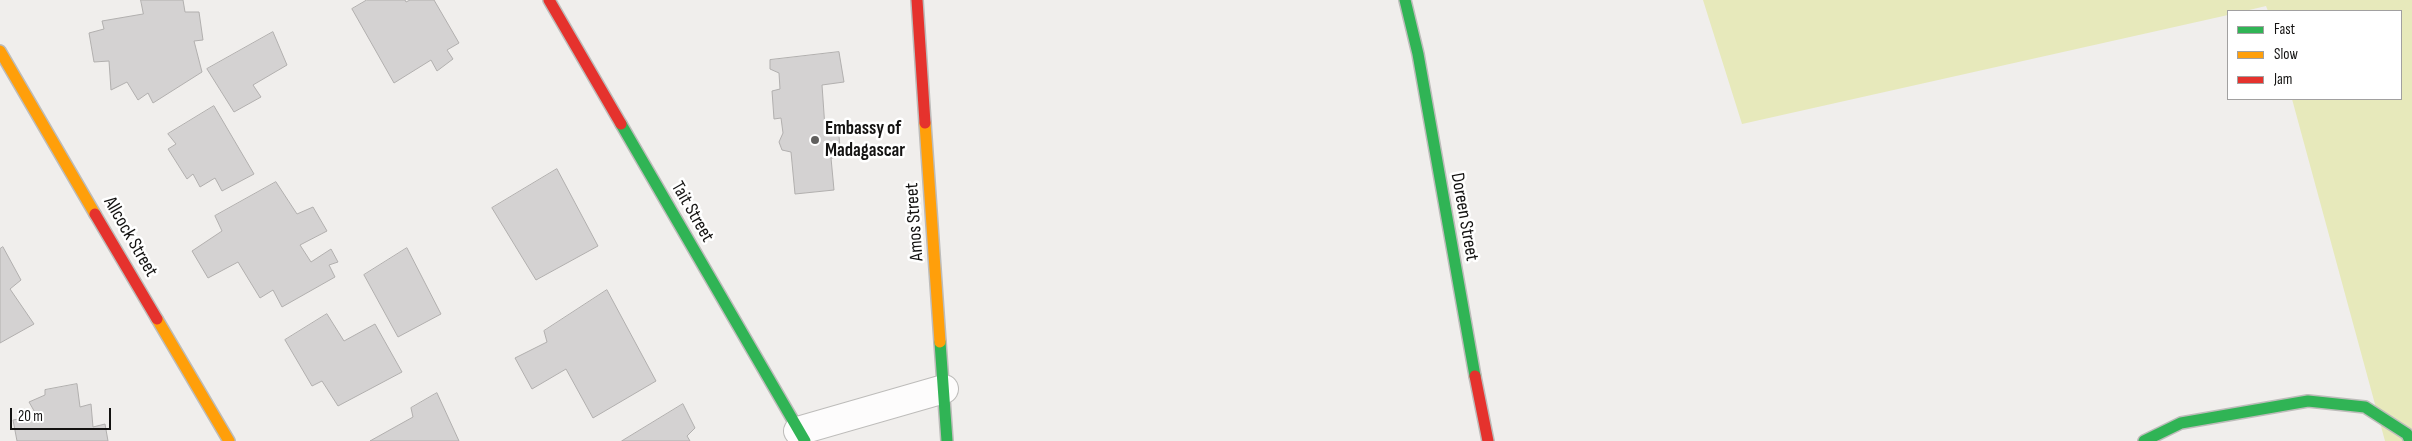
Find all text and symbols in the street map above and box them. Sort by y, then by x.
legend [2227,10,2402,100]
text: Fast [2274,20,2295,39]
text: Slow [2274,45,2298,64]
text: Jam [2274,70,2292,89]
place label: Embassy of Madagascar [825,118,905,162]
marker: Embassy of Madagascar [809,134,821,146]
street label: Doreen Street [1445,171,1483,263]
street label: Tait Street [666,178,718,246]
street label: Amos Street [901,182,929,262]
street label: Allcock Street [98,193,162,281]
scale bar [12,398,114,430]
text: 20 m [18,407,43,426]

